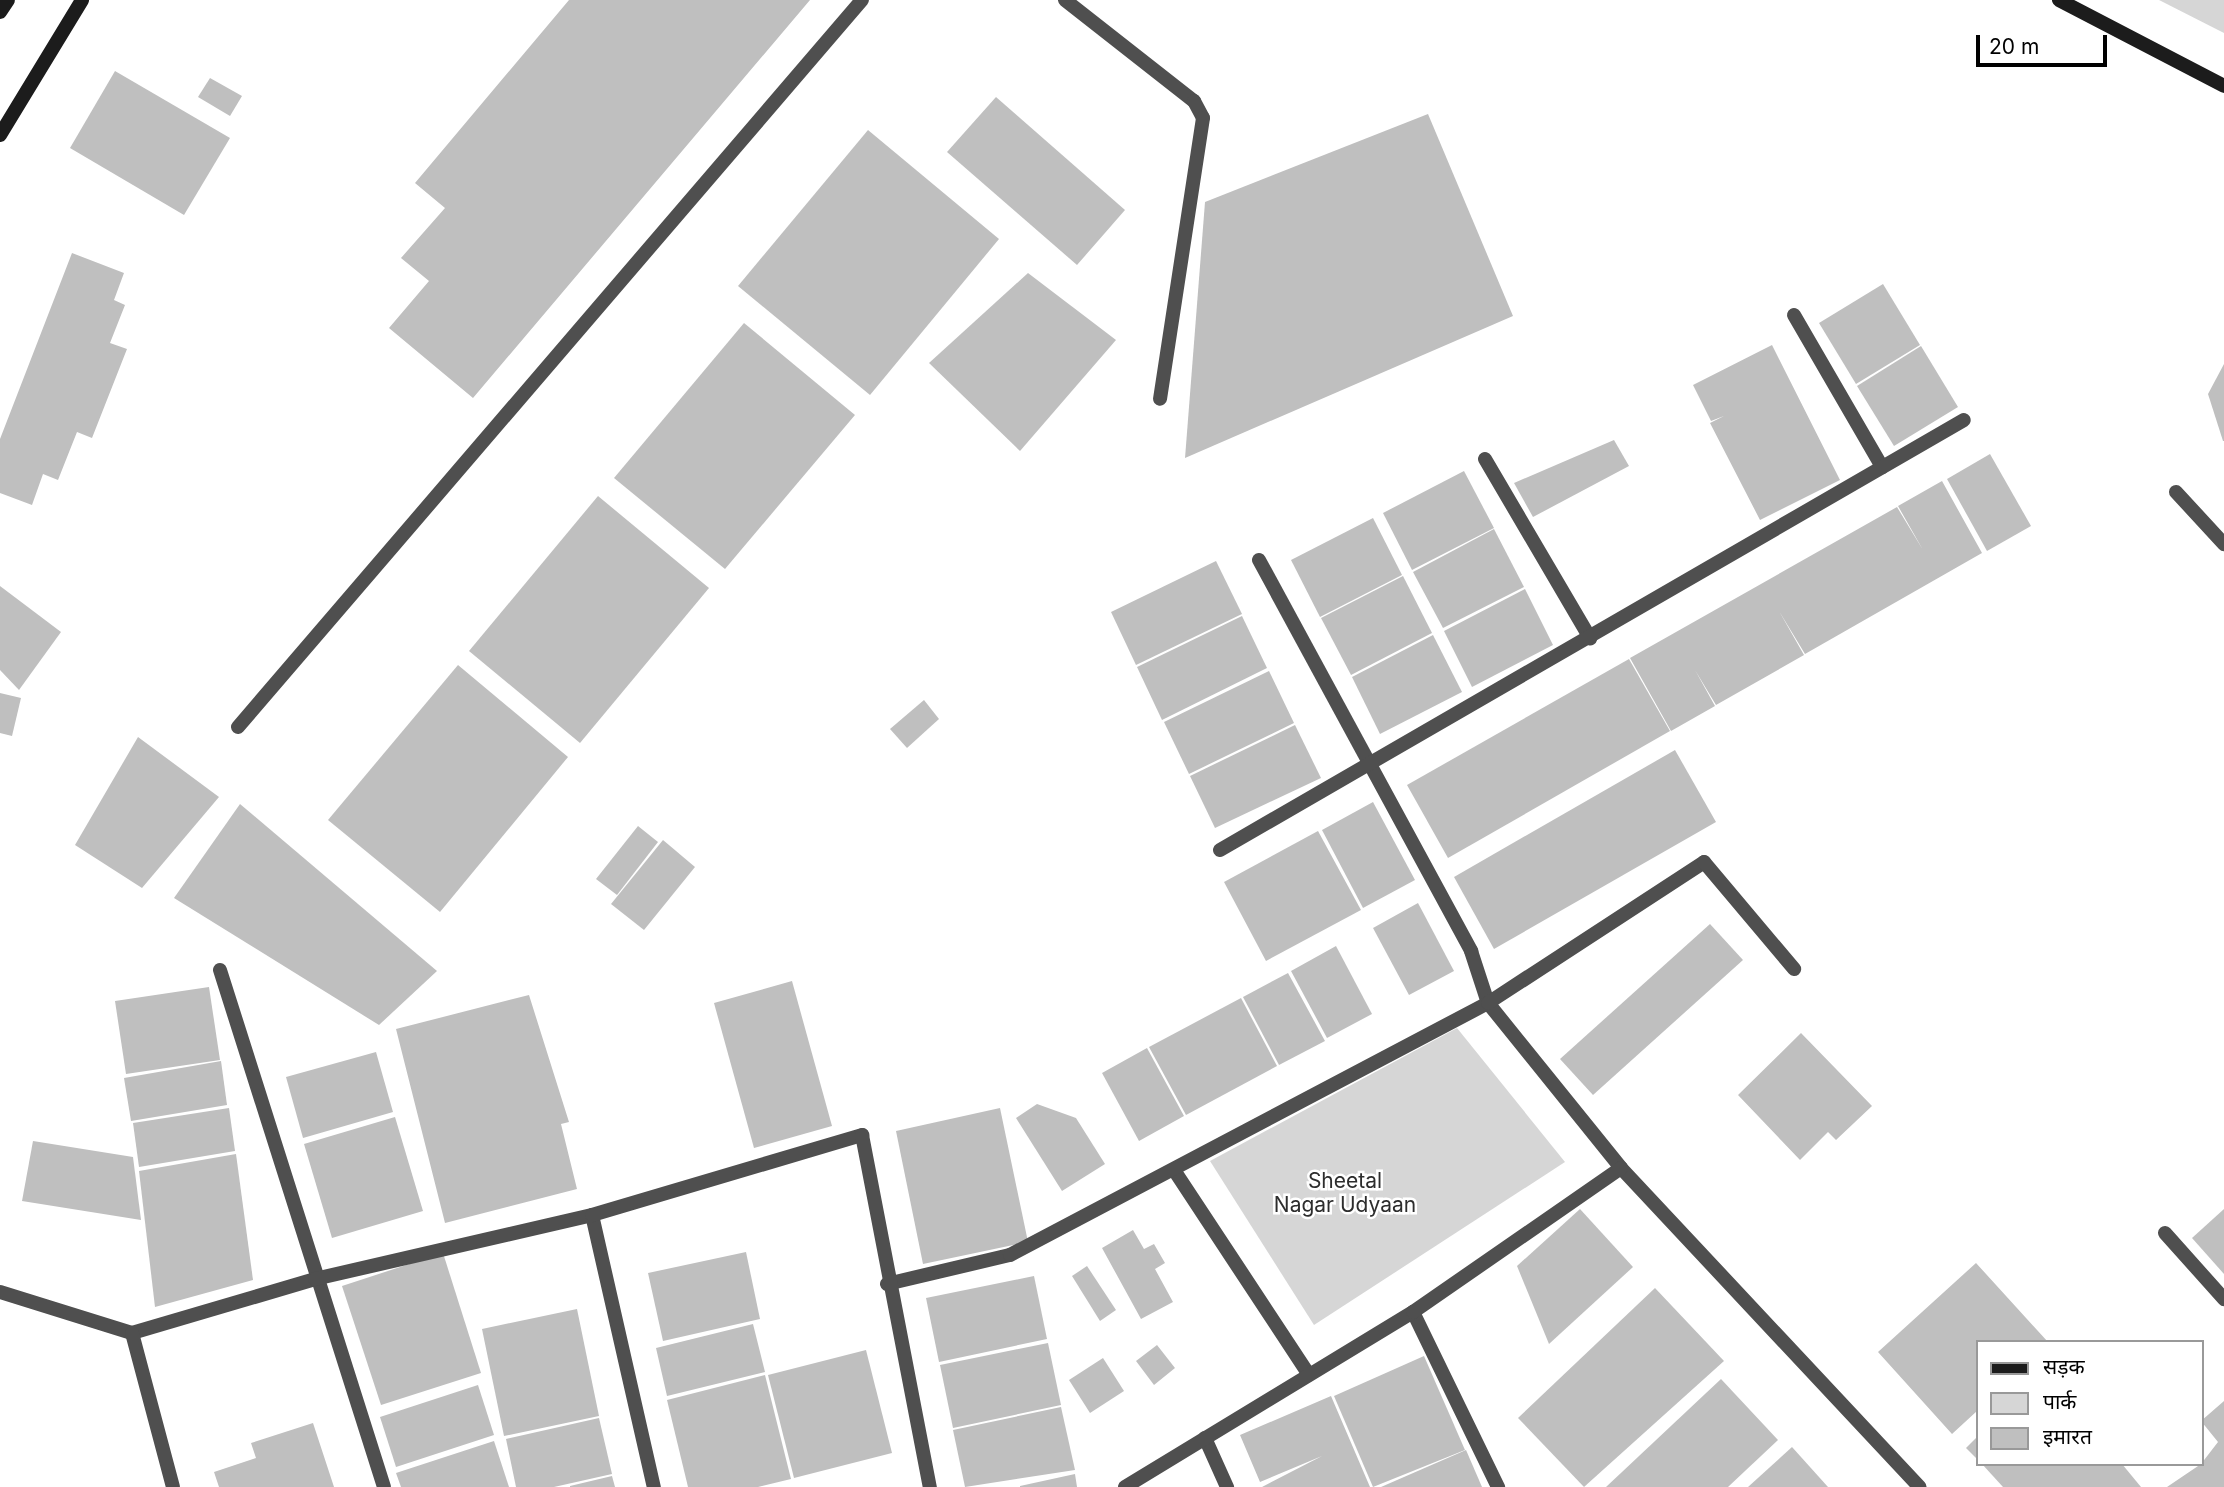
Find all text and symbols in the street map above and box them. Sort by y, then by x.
scale bar [1979,21,2110,65]
text: 20 m [1989,34,2039,59]
park label: Sheetal Nagar Udyaan [1274,1168,1416,1218]
legend [1976,1340,2203,1466]
text: सड़क [2043,1354,2085,1379]
text: पार्क [2043,1389,2077,1414]
text: इमारत [2043,1424,2092,1449]

